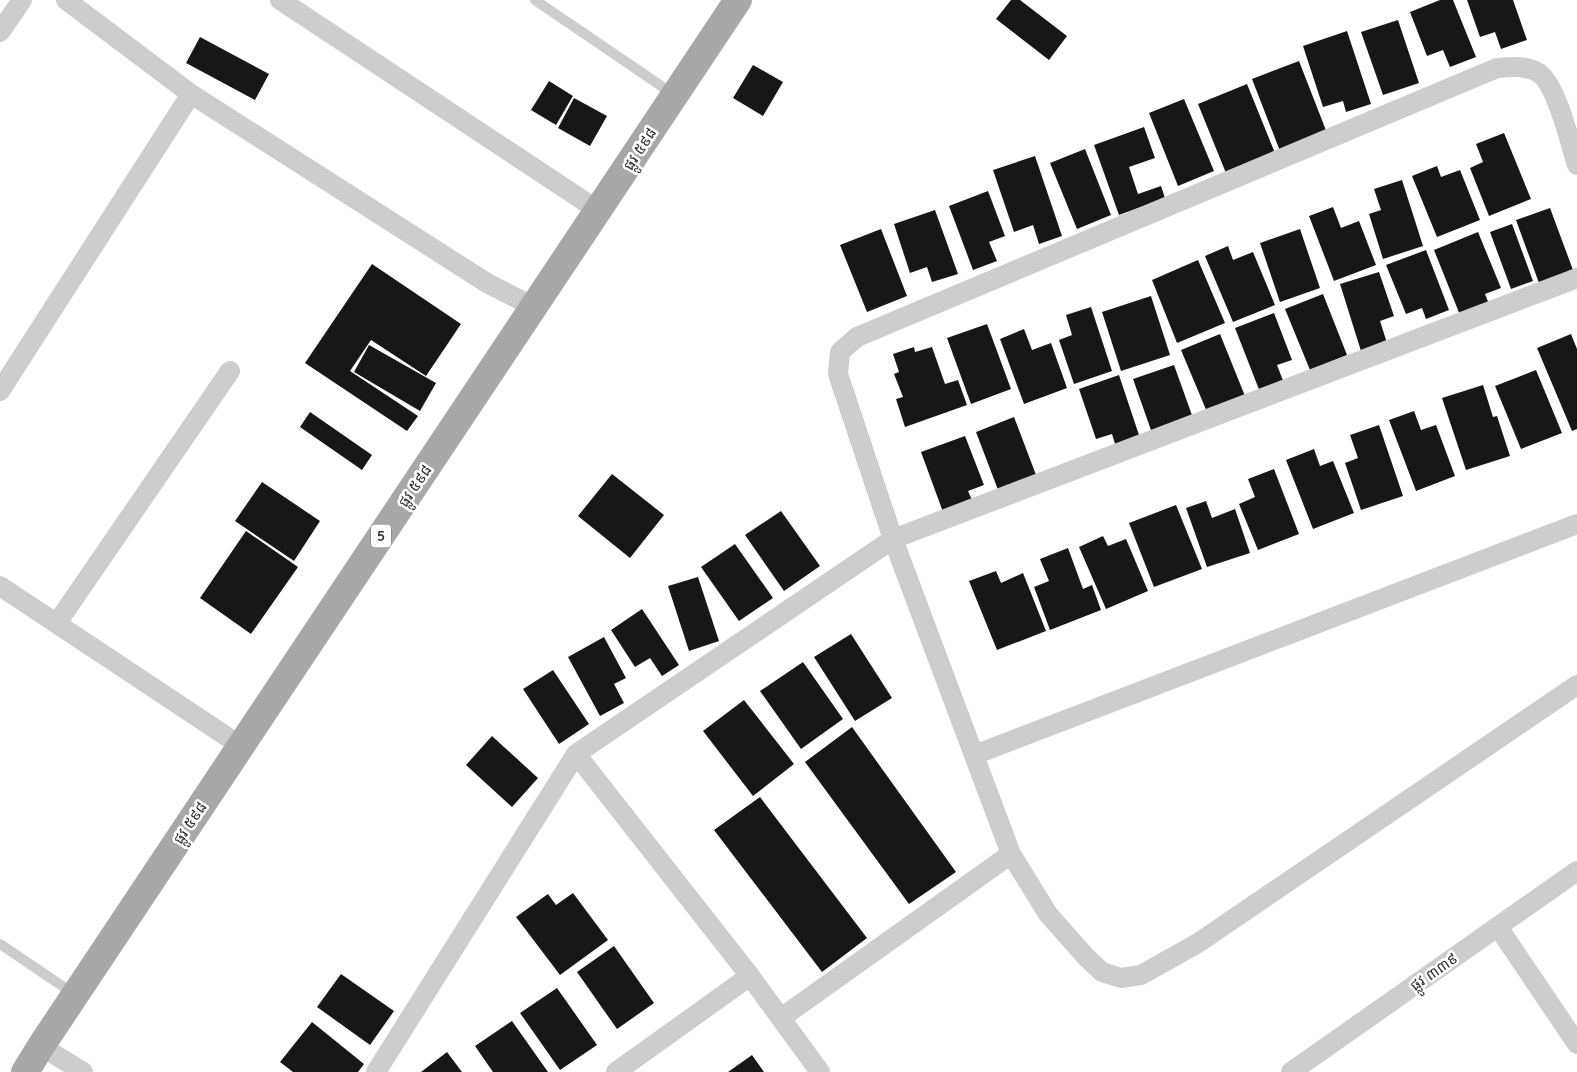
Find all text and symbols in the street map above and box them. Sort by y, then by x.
street label: ផ្លូវ ៥៩៨ [619,124,664,176]
street label: ផ្លូវ ៥៩៨ [394,461,439,513]
road number: 5 [371,524,391,548]
street label: ផ្លូវ ៥៩៨ [169,798,214,850]
street label: ផ្លូវ ៣៣៩ [1406,948,1464,998]

